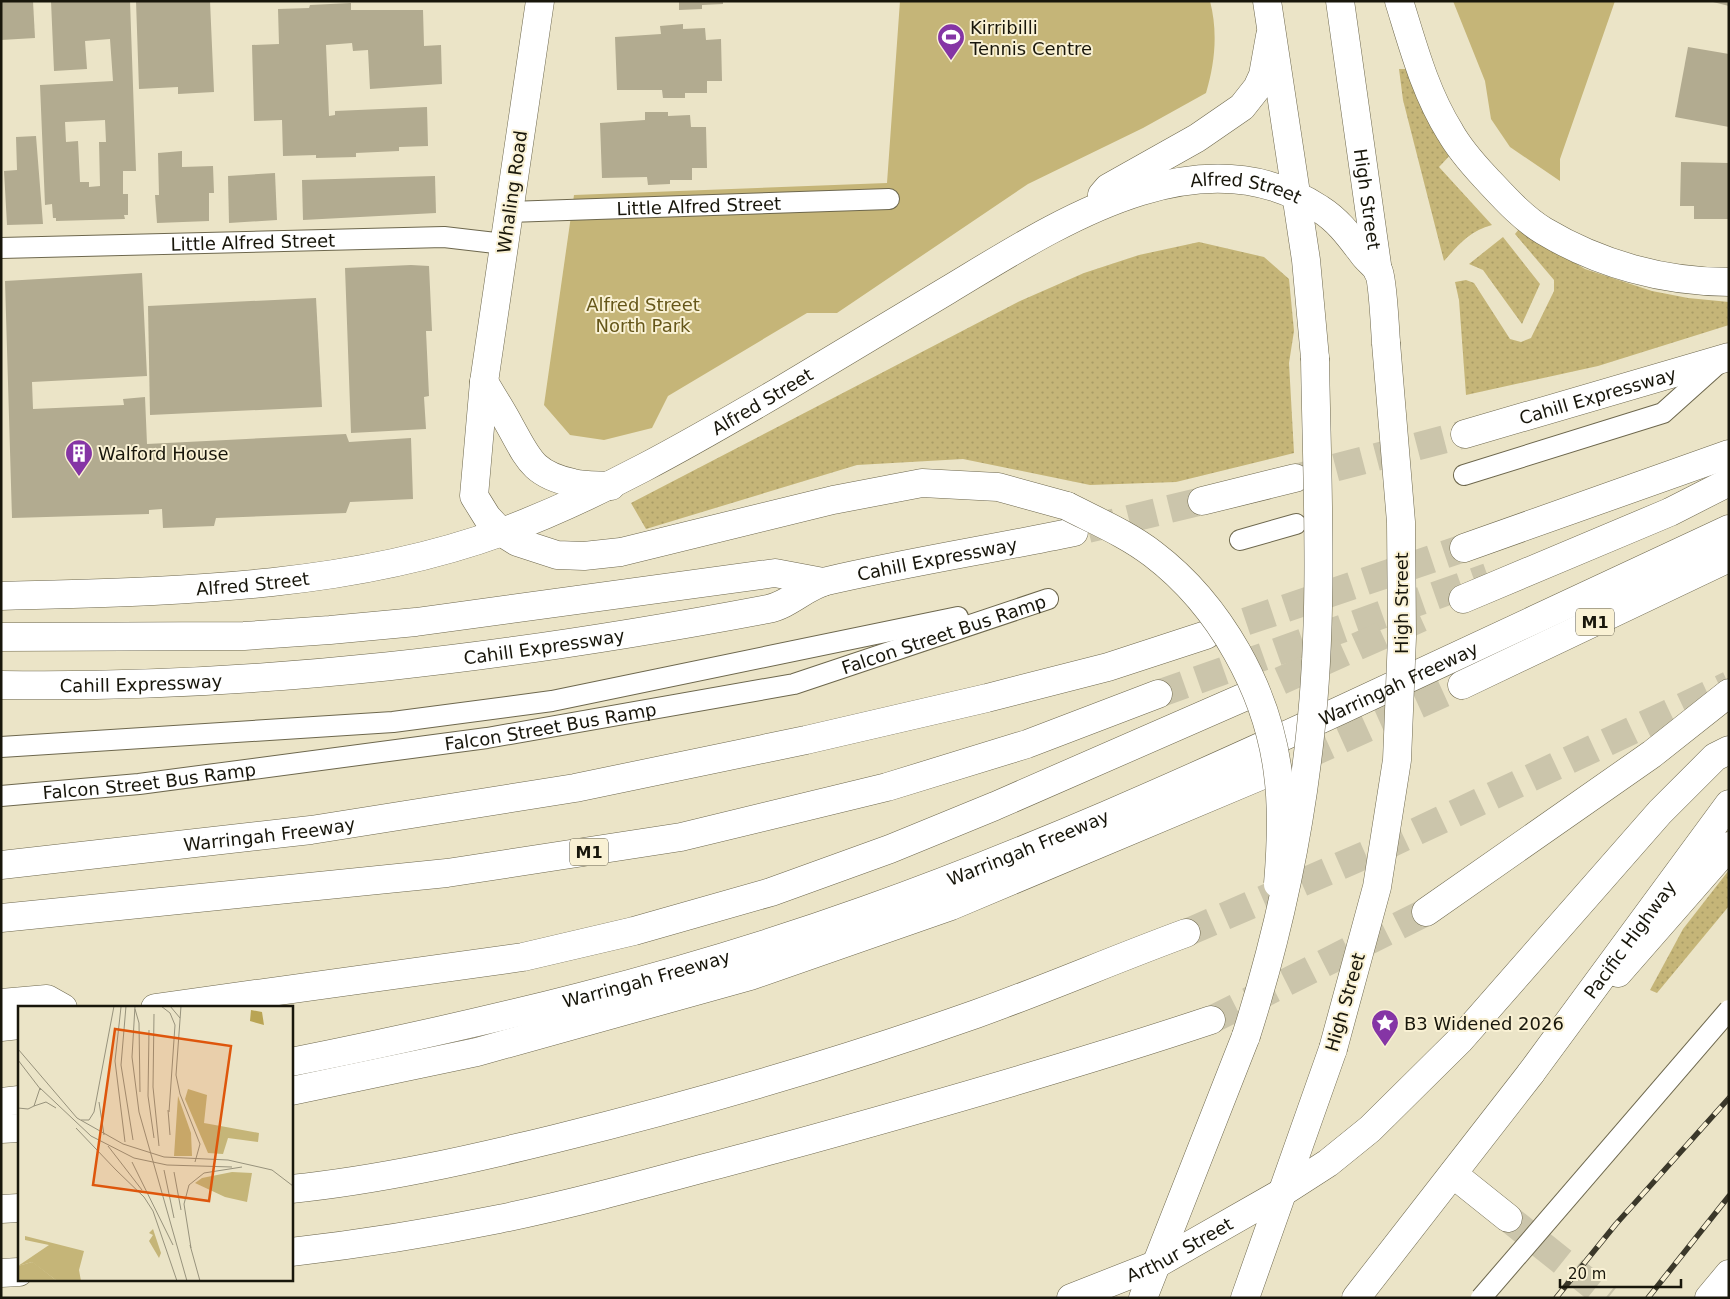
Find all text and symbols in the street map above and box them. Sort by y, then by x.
place label: Kirribilli Tennis Centre [969,17,1092,59]
sports icon: Kirribilli Tennis Centre [936,22,966,61]
street label: Whaling Road [493,129,531,255]
street label: High Street [1350,147,1385,251]
street label: Alfred Street [1189,168,1305,207]
street label: Little Alfred Street [616,192,782,219]
street label: Little Alfred Street [170,229,336,254]
park label: Alfred Street North Park [586,294,700,336]
street label: Cahill Expressway [1517,362,1679,428]
street label: Alfred Street [708,363,816,439]
building icon: Walford House [64,438,94,477]
place label: Walford House [98,443,229,464]
street label: Cahill Expressway [855,533,1019,585]
street label: High Street [1391,552,1412,654]
street label: Alfred Street [195,567,311,599]
street label: Falcon Street Bus Ramp [839,590,1049,678]
road number: M1 [1576,608,1614,636]
street label: Cahill Expressway [462,624,626,668]
street label: Warringah Freeway [1315,637,1481,729]
street label: Cahill Expressway [60,670,223,696]
street label: Falcon Street Bus Ramp [443,698,658,754]
street label: Falcon Street Bus Ramp [42,758,257,803]
street label: Warringah Freeway [944,805,1112,889]
street label: Warringah Freeway [182,813,357,855]
road number: M1 [570,839,608,866]
street label: Pacific Highway [1579,876,1680,1002]
street label: Warringah Freeway [560,945,733,1011]
street label: High Street [1321,950,1369,1054]
inset map [18,1006,292,1282]
place icon: B3 Widened 2026 [1370,1008,1400,1047]
place label: B3 Widened 2026 [1404,1013,1564,1034]
street label: Arthur Street [1123,1213,1236,1286]
scale bar [1560,1256,1681,1288]
text: 20 m [1568,1265,1606,1283]

